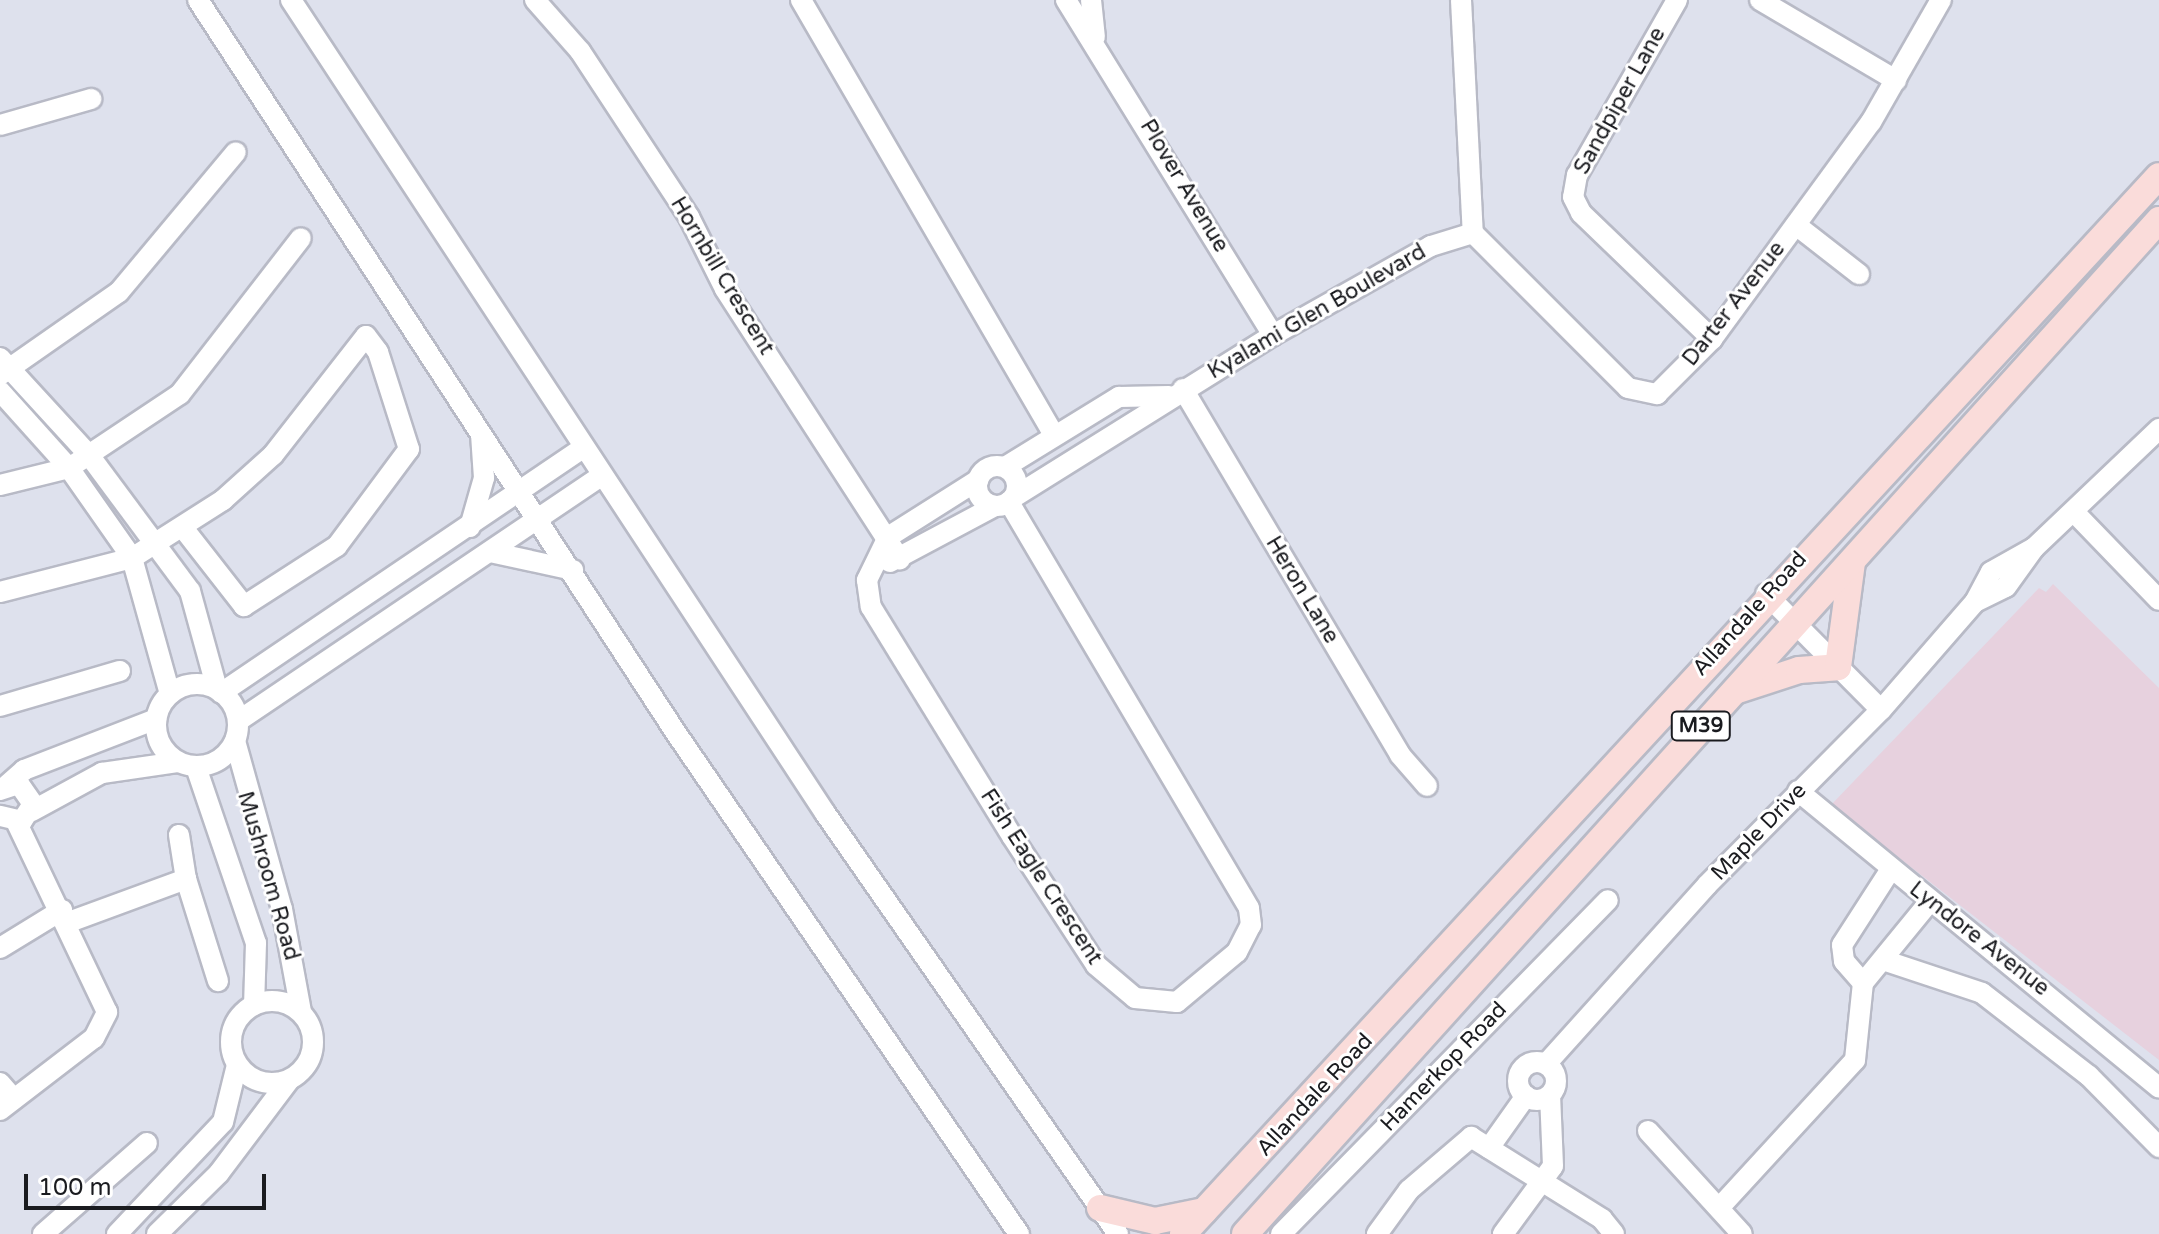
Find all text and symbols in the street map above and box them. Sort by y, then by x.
street label: Sandpiper Lane [1569,23,1671,179]
street label: Plover Avenue [1134,115,1234,257]
street label: Hornbill Crescent [664,192,780,360]
street label: Darter Avenue [1677,237,1791,371]
street label: Kyalami Glen Boulevard [1203,239,1431,385]
street label: Heron Lane [1260,532,1344,648]
street label: Allandale Road [1687,546,1813,682]
road number: M39 [1669,710,1733,742]
street label: Maple Drive [1706,778,1812,886]
street label: Fish Eagle Crescent [974,784,1108,970]
street label: Mushroom Road [231,789,305,963]
street label: Lyndore Avenue [1904,876,2054,1002]
street label: Hamerkop Road [1375,997,1513,1137]
street label: Allandale Road [1251,1028,1379,1162]
scale bar [28,1158,270,1208]
text: 100 m [38,1173,112,1202]

